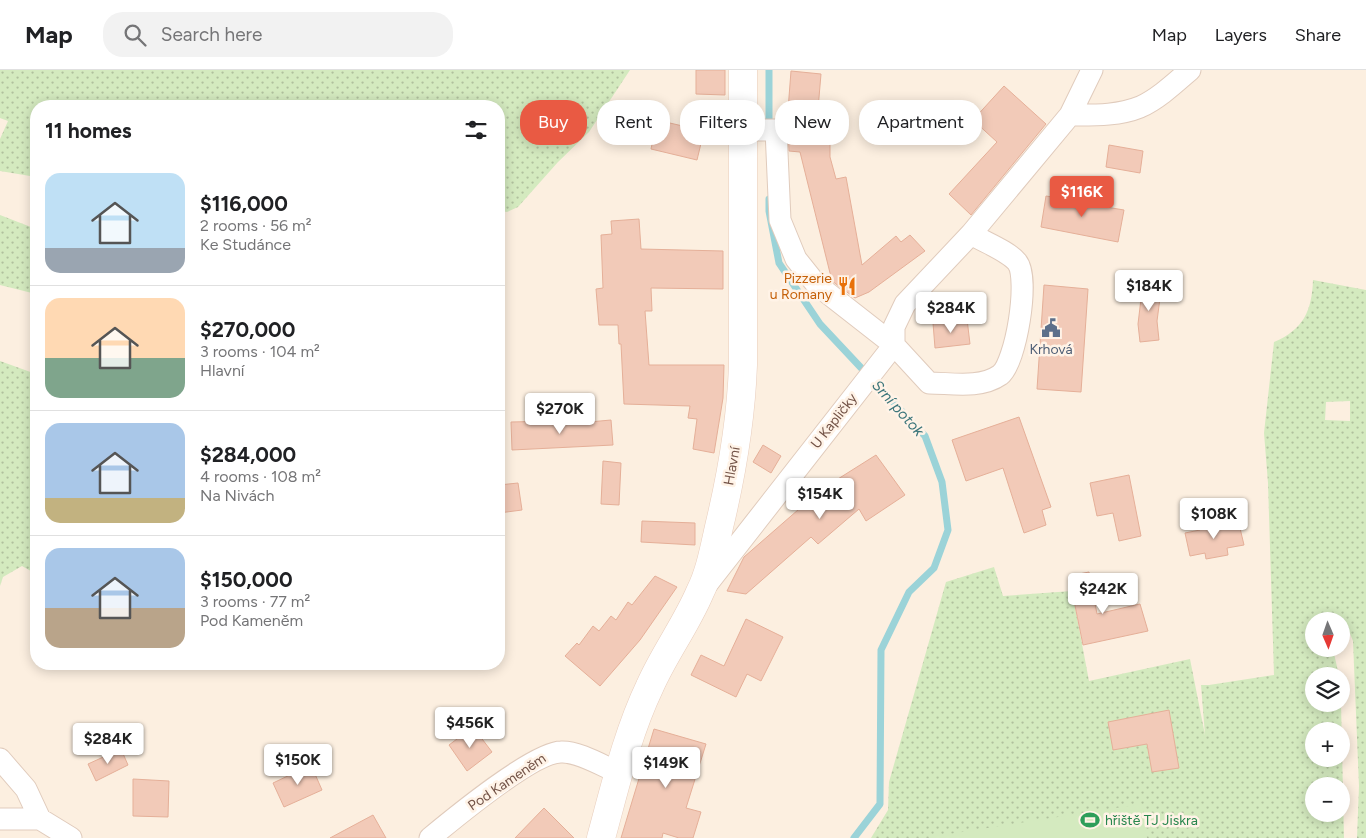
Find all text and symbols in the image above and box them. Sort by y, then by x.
search box [103,12,453,57]
text: Map [25,20,73,49]
icon: search [121,21,149,49]
text: Search here [161,23,262,46]
text: Map [1152,24,1187,46]
text: Layers [1215,24,1267,46]
text: Share [1295,24,1341,46]
chip: Buy [520,100,587,145]
chip: Rent [597,100,670,145]
chip: Filters [680,100,765,145]
chip: New [775,100,849,145]
chip: Apartment [859,100,982,145]
icon: filters [462,116,490,144]
text: 11 homes [45,118,132,143]
pin: $116K [1047,176,1117,218]
text: $116K [1061,182,1103,201]
text: $116,000 [200,191,288,216]
icon: home [85,193,145,253]
text: 2 rooms · 56 m² [200,216,312,235]
text: Ke Studánce [200,235,291,254]
place label: Pizzerie u Romany [770,270,833,303]
pin: $184K [1114,270,1184,312]
restaurant icon: Pizzerie u Romany [836,275,858,297]
text: $184K [1126,276,1172,295]
pin: $284K [916,292,986,334]
text: $284K [927,298,975,317]
text: $270,000 [200,317,295,342]
public building icon: Krhová [1040,317,1062,339]
icon: home [85,318,145,378]
place label: Krhová [1029,341,1073,358]
text: 3 rooms · 104 m² [200,342,320,361]
text: Hlavní [200,361,245,380]
water label: Srní potok [868,376,928,440]
street label: U Kapličky [807,390,861,452]
pin: $270K [525,392,595,435]
text: $270K [536,399,584,418]
text: $284,000 [200,442,296,467]
icon: home [85,443,145,503]
street label: Hlavní [720,445,744,487]
text: 4 rooms · 108 m² [200,467,321,486]
pin: $154K [785,478,855,520]
text: $154K [797,484,843,503]
text: Na Nivách [200,486,274,505]
pin: $108K [1179,498,1249,540]
text: $108K [1191,504,1237,523]
text: $150,000 [200,567,293,592]
icon: home [85,568,145,628]
pin: $242K [1068,572,1138,615]
text: $242K [1079,579,1127,598]
text: 3 rooms · 77 m² [200,592,310,611]
text: Pod Kameněm [200,611,303,630]
north arrow [1305,612,1350,658]
map controls [1305,612,1350,822]
button: layers [1305,667,1350,712]
pin: $456K [435,706,505,749]
text: $456K [446,713,494,732]
pin: $284K [73,722,143,765]
button: + [1305,722,1350,767]
text: $284K [84,729,132,748]
pin: $150K [263,744,333,786]
pin: $149K [631,746,701,789]
text: $150K [275,750,321,769]
street label: Pod Kameněm [465,750,549,814]
text: $149K [643,753,689,772]
button: − [1305,777,1350,822]
sports icon: hřiště TJ Jiskra [1079,809,1101,831]
place label: hřiště TJ Jiskra [1105,812,1198,829]

